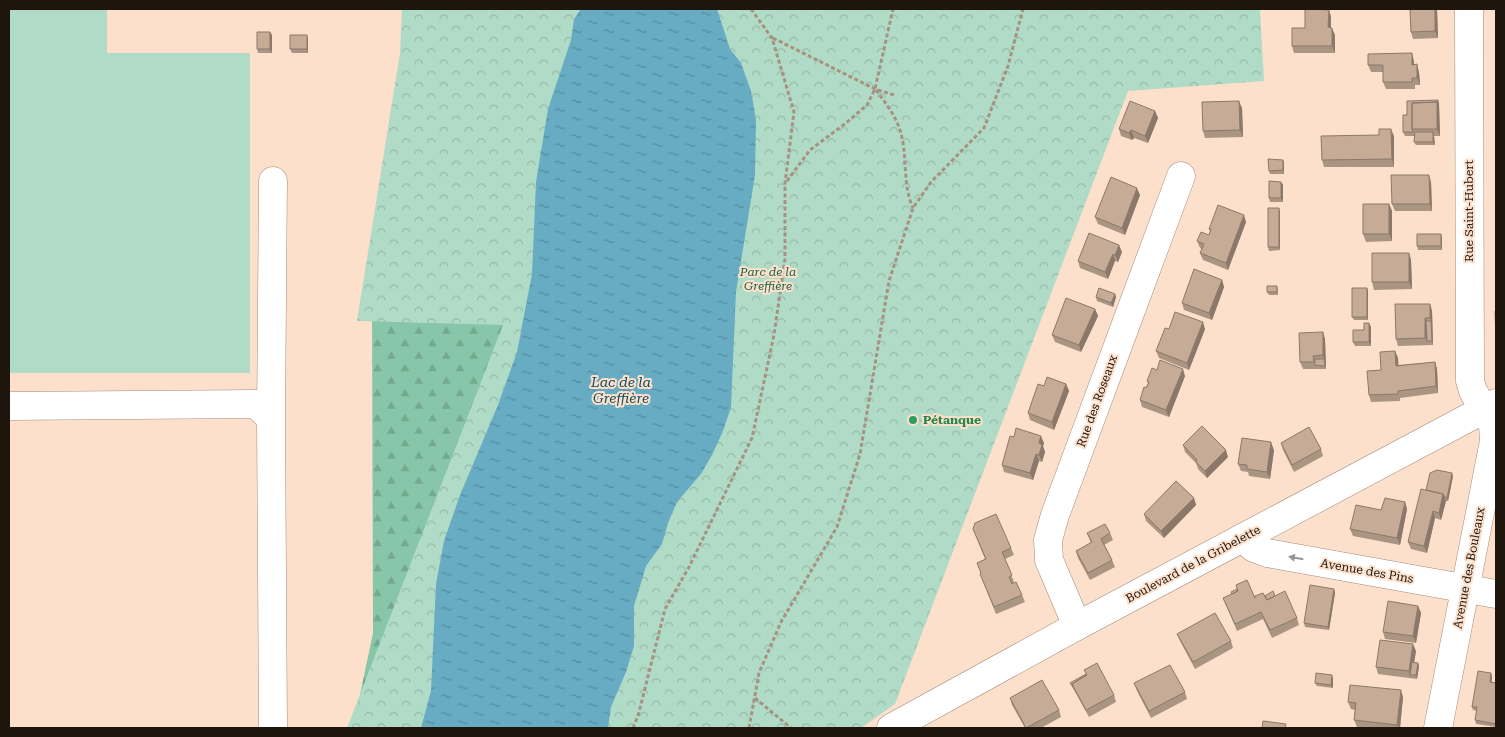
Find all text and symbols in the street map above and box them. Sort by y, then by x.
street label: Rue Saint-Hubert [1462,160,1476,262]
park label: Parc de la Greffière [739,265,796,293]
street label: Rue des Roseaux [1074,353,1120,449]
water label: Lac de la Greffière [590,374,651,406]
place label: Pétanque [923,413,981,427]
marker: Pétanque [907,414,919,426]
street label: Avenue des Bouleaux [1450,506,1488,630]
street label: Boulevard de la Gribelette [1123,522,1263,606]
one-way arrow [1288,554,1304,562]
street label: Avenue des Pins [1319,556,1415,586]

